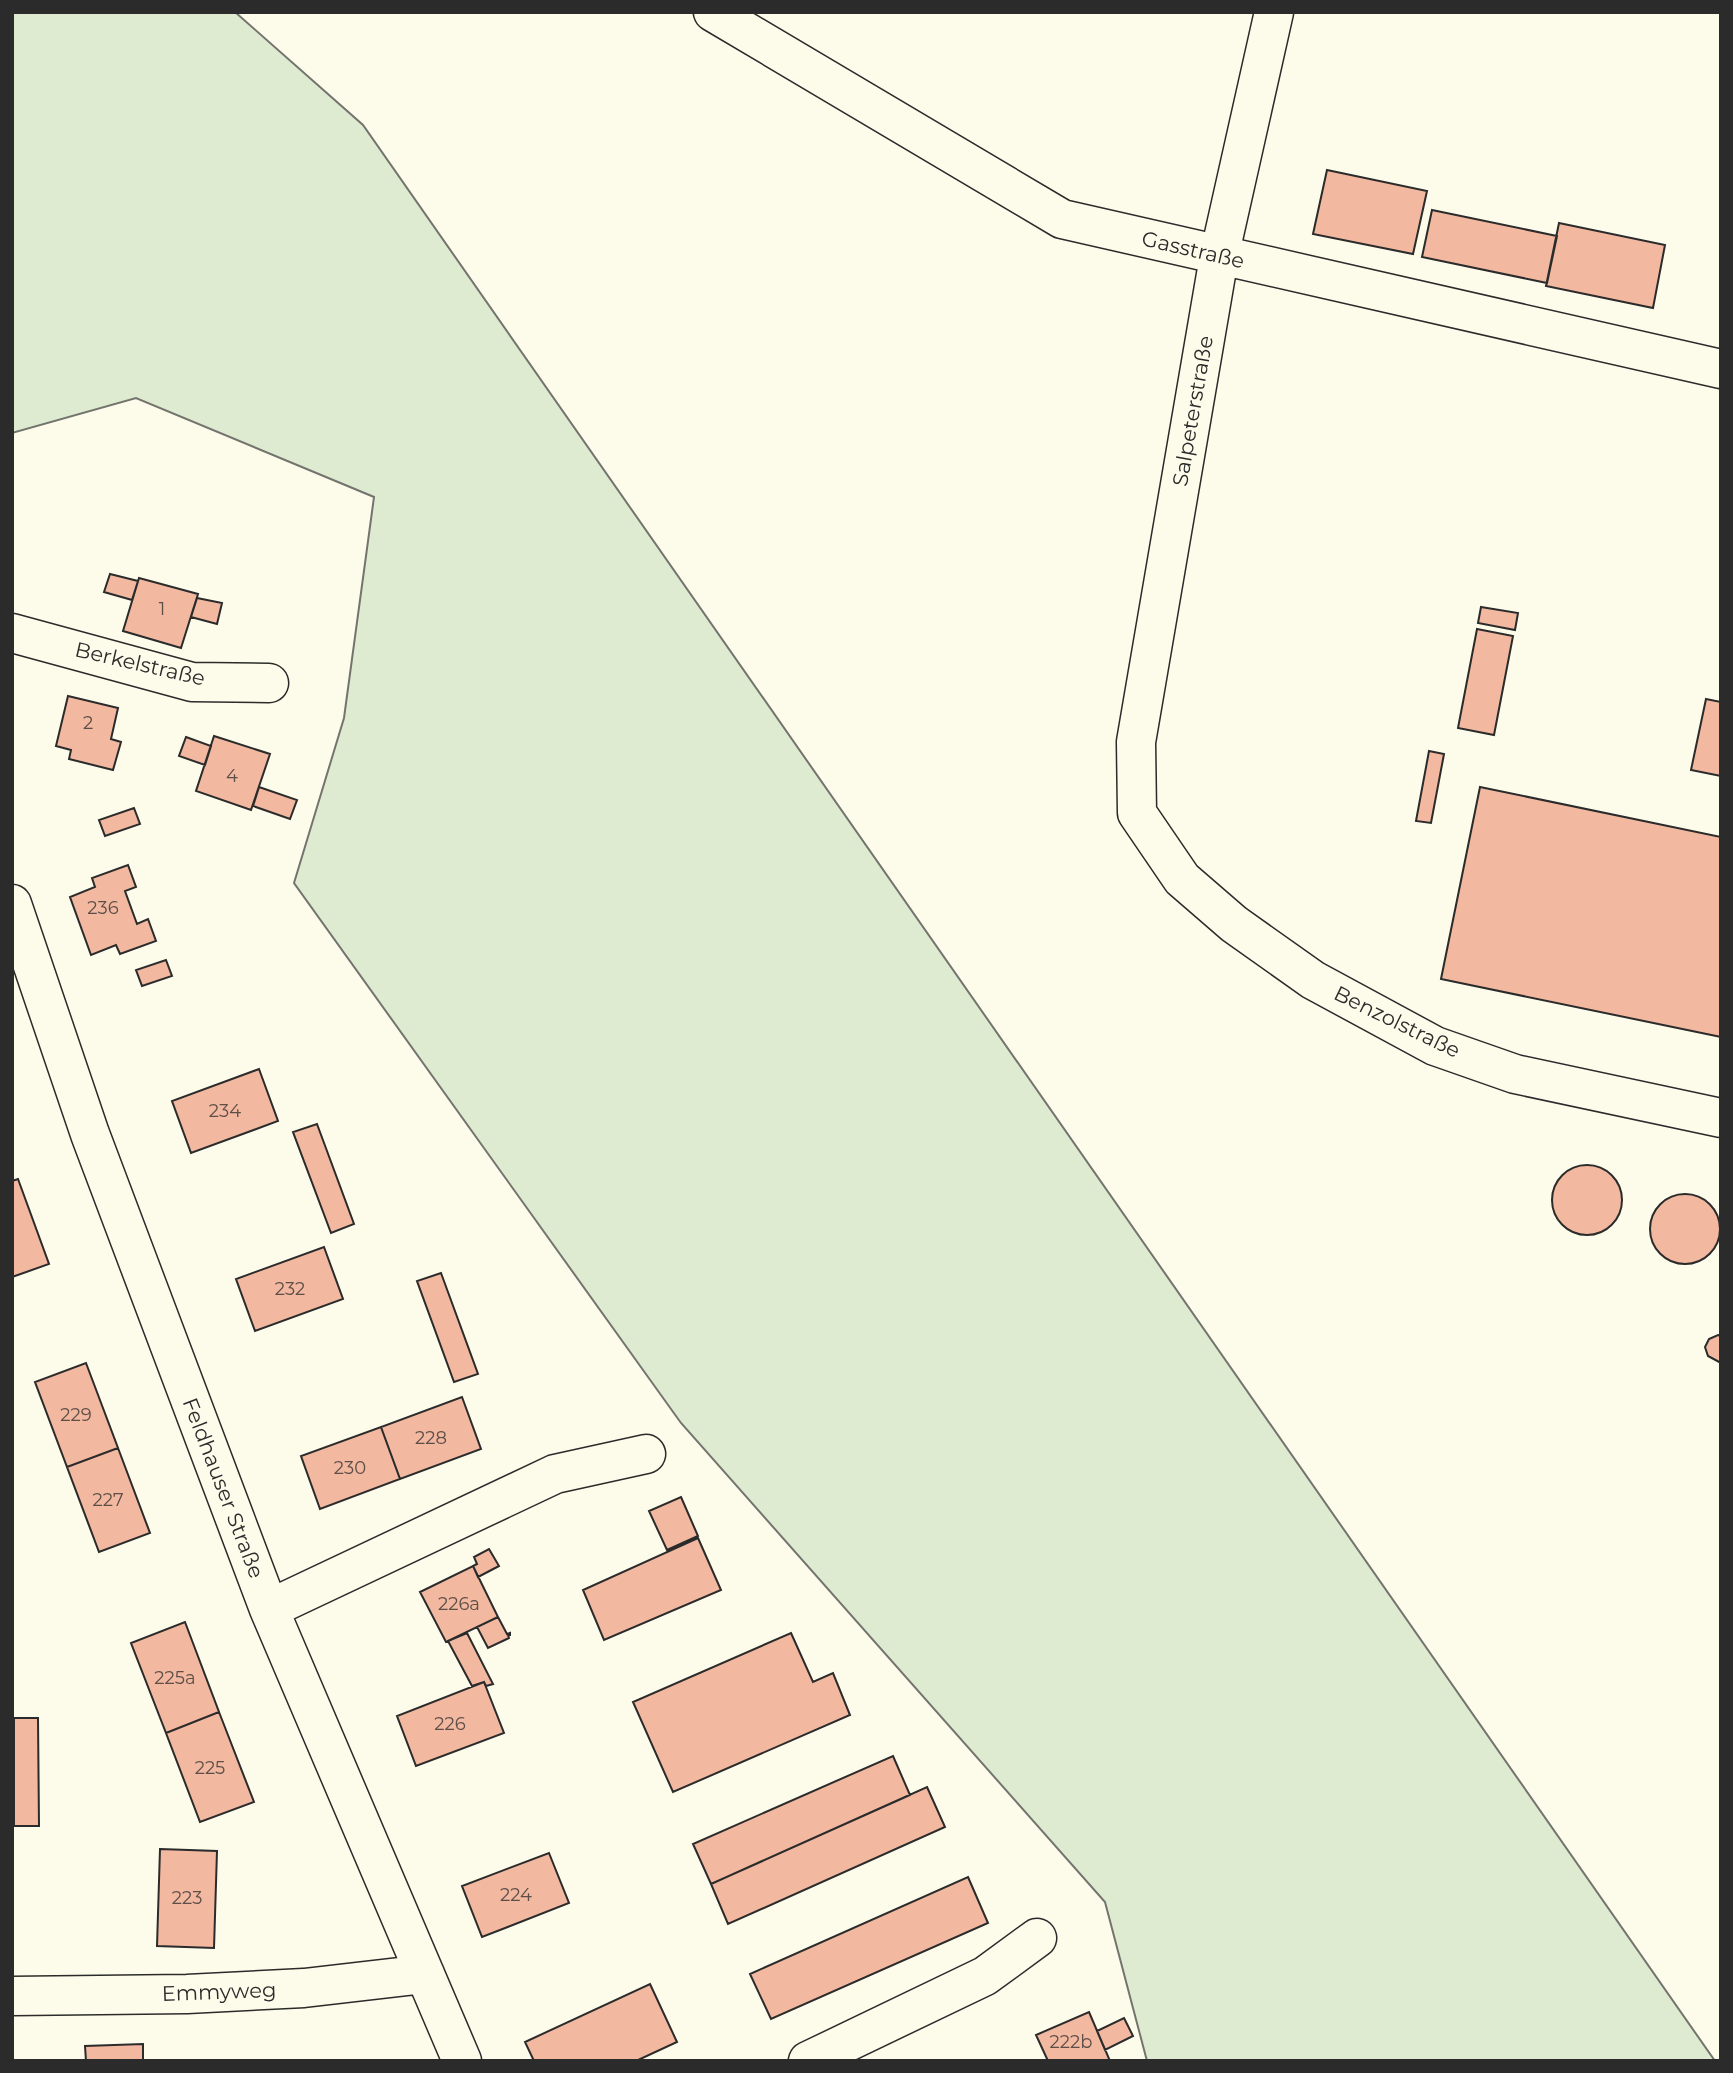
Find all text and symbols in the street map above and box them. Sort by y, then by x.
street label: Gasstraße [1139,226,1247,273]
street label: Salpeterstraße [1167,334,1218,488]
house number: 1 [159,598,165,620]
street label: Berkelstraße [73,636,208,691]
house number: 2 [83,712,93,734]
house number: 4 [226,765,238,787]
house number: 236 [87,897,119,919]
street label: Benzolstraße [1330,980,1465,1063]
house number: 234 [209,1100,241,1122]
house number: 232 [275,1278,305,1300]
street label: Feldhauser Straße [178,1394,269,1582]
house number: 229 [60,1404,92,1426]
house number: 228 [415,1427,447,1449]
house number: 230 [334,1457,366,1479]
house number: 227 [92,1489,124,1511]
house number: 226a [438,1593,480,1615]
house number: 225a [154,1667,196,1689]
house number: 226 [434,1713,466,1735]
house number: 225 [195,1757,225,1779]
house number: 224 [500,1884,532,1906]
house number: 223 [172,1887,202,1909]
street label: Emmyweg [161,1977,277,2006]
house number: 222b [1050,2031,1092,2053]

